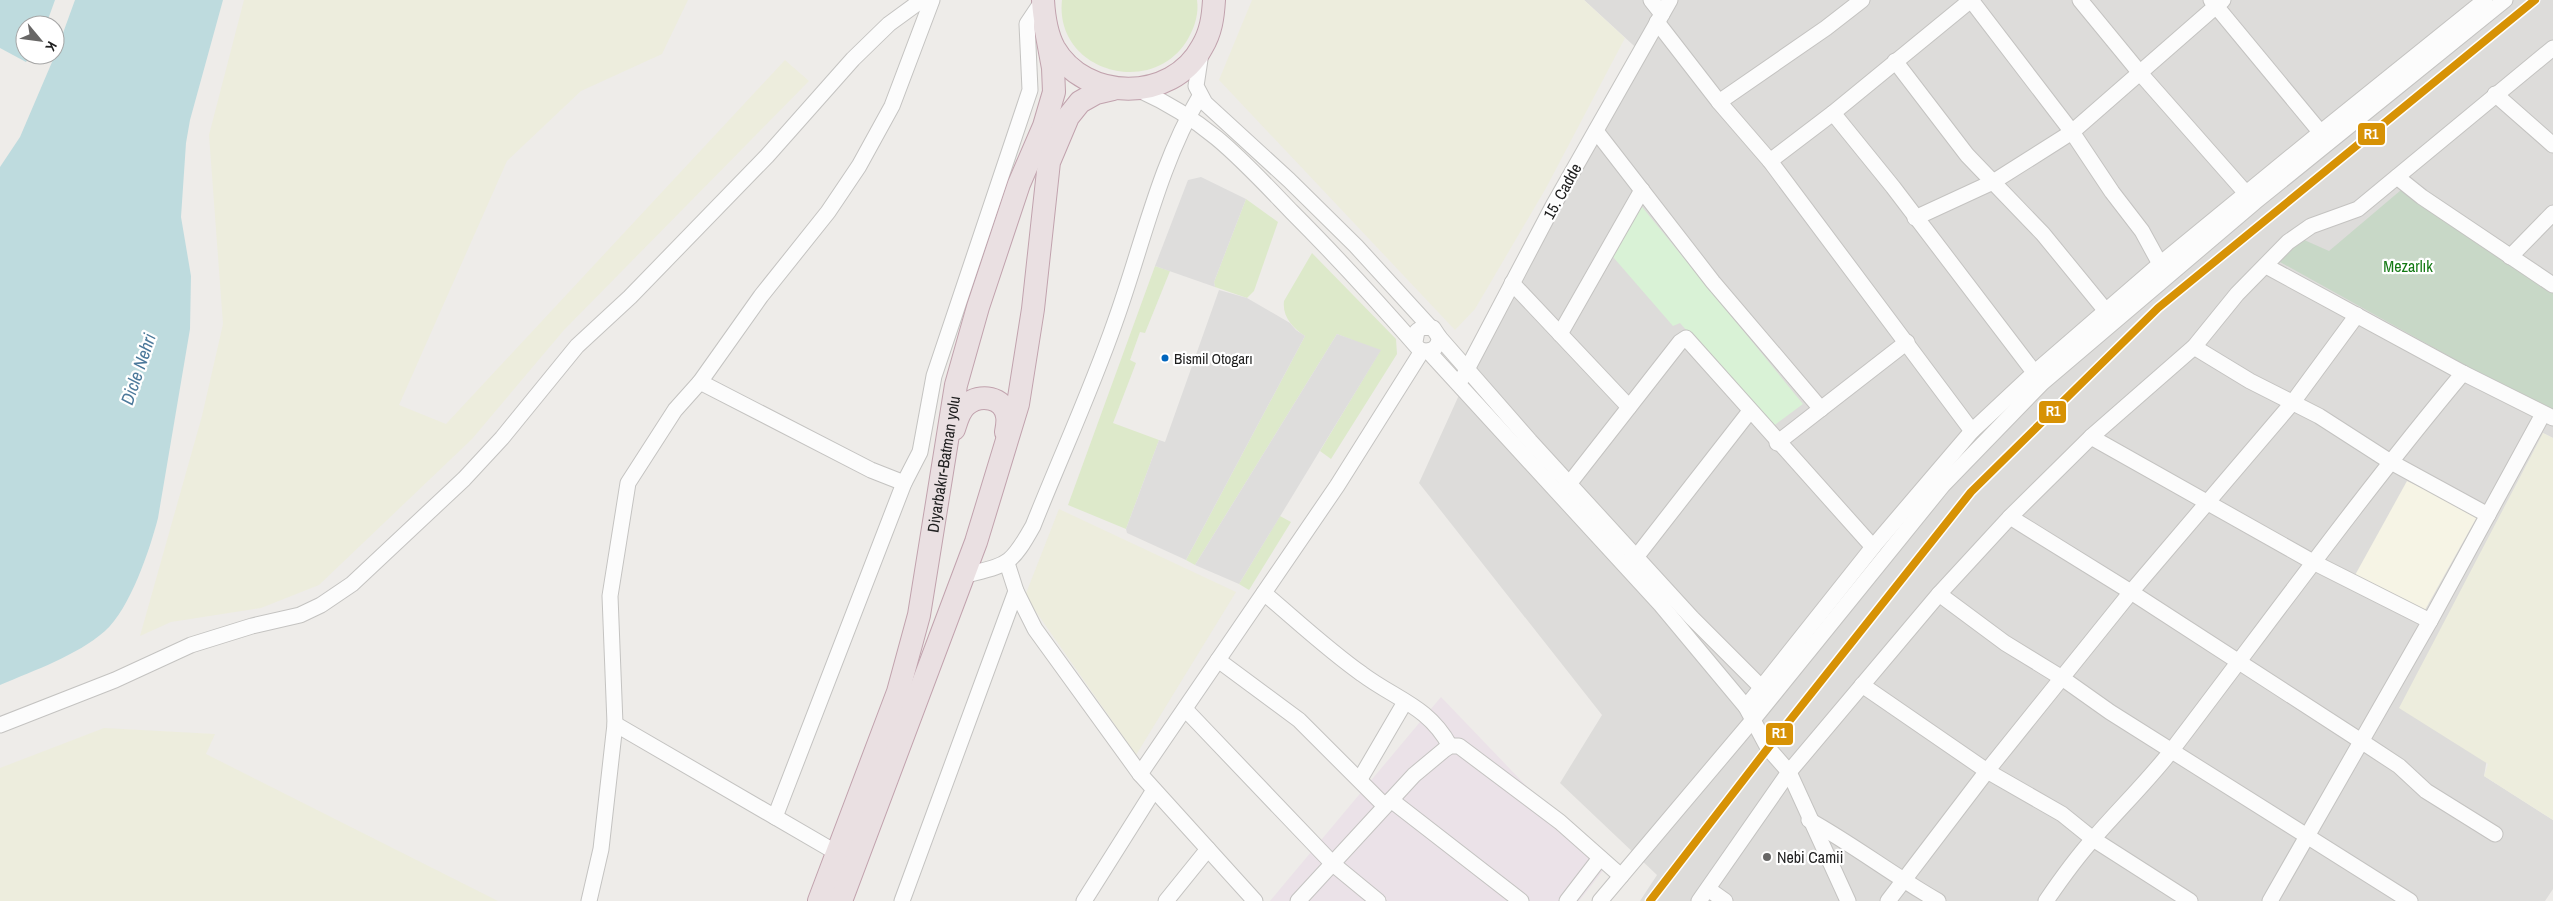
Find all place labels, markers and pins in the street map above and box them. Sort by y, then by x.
place label: Bismil Otogarı [1174,348,1253,369]
marker: Bismil Otogarı [1160,353,1170,363]
place label: Nebi Camii [1777,846,1843,868]
marker: Nebi Camii [1761,851,1773,863]

